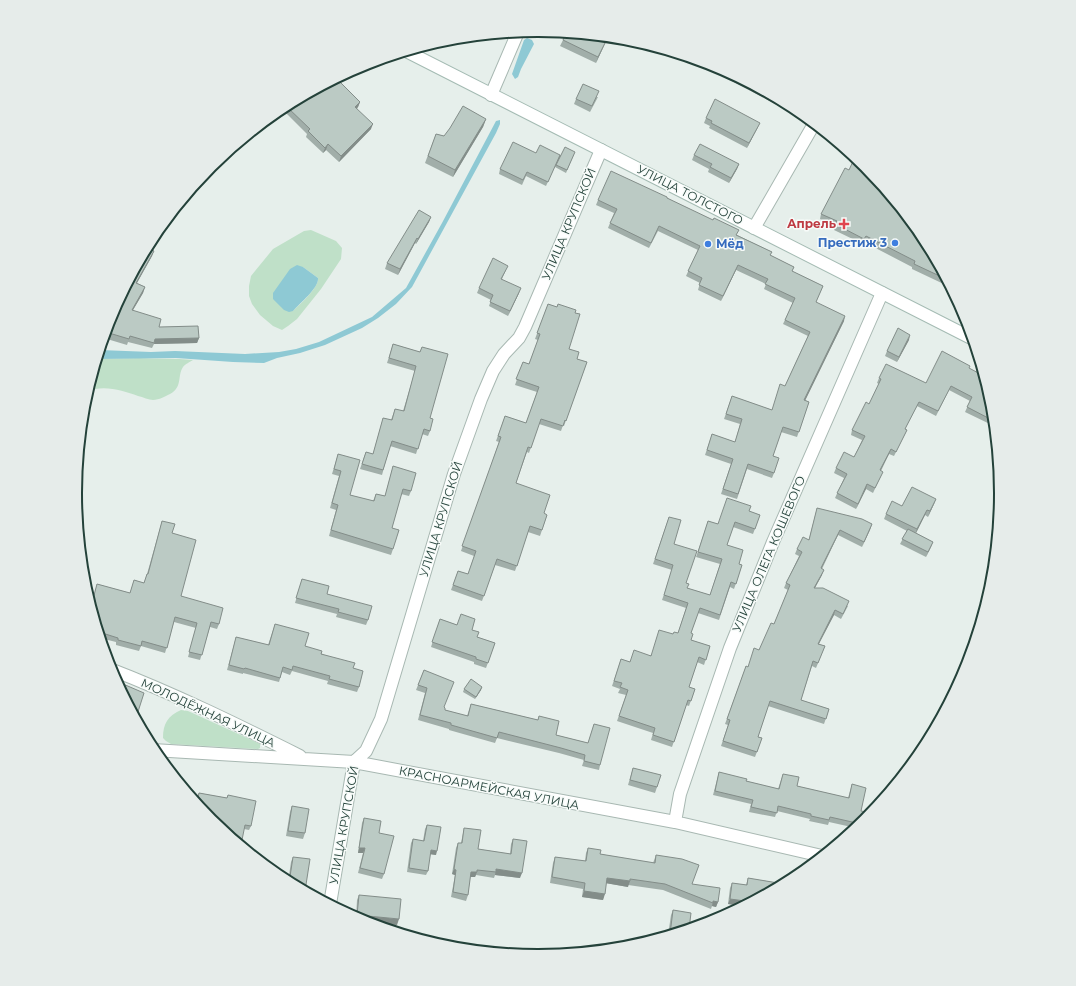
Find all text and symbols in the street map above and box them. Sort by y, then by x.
street label: УЛИЦА ТОЛСТОГО [635,161,746,228]
street label: УЛИЦА КРУПСКОЙ [538,166,599,282]
place label: Апрель [787,216,836,231]
marker: Апрель [839,219,849,229]
place label: Престиж 3 [818,235,887,250]
place label: Мёд [716,236,744,251]
marker: Престиж 3 [890,238,900,248]
marker: Мёд [703,239,713,249]
street label: УЛИЦА КРУПСКОЙ [416,459,465,579]
street label: УЛИЦА ОЛЕГА КОШЕВОГО [729,473,808,634]
street label: МОЛОДЁЖНАЯ УЛИЦА [139,675,278,750]
street label: КРАСНОАРМЕЙСКАЯ УЛИЦА [398,763,581,812]
street label: УЛИЦА КРУПСКОЙ [326,764,361,885]

